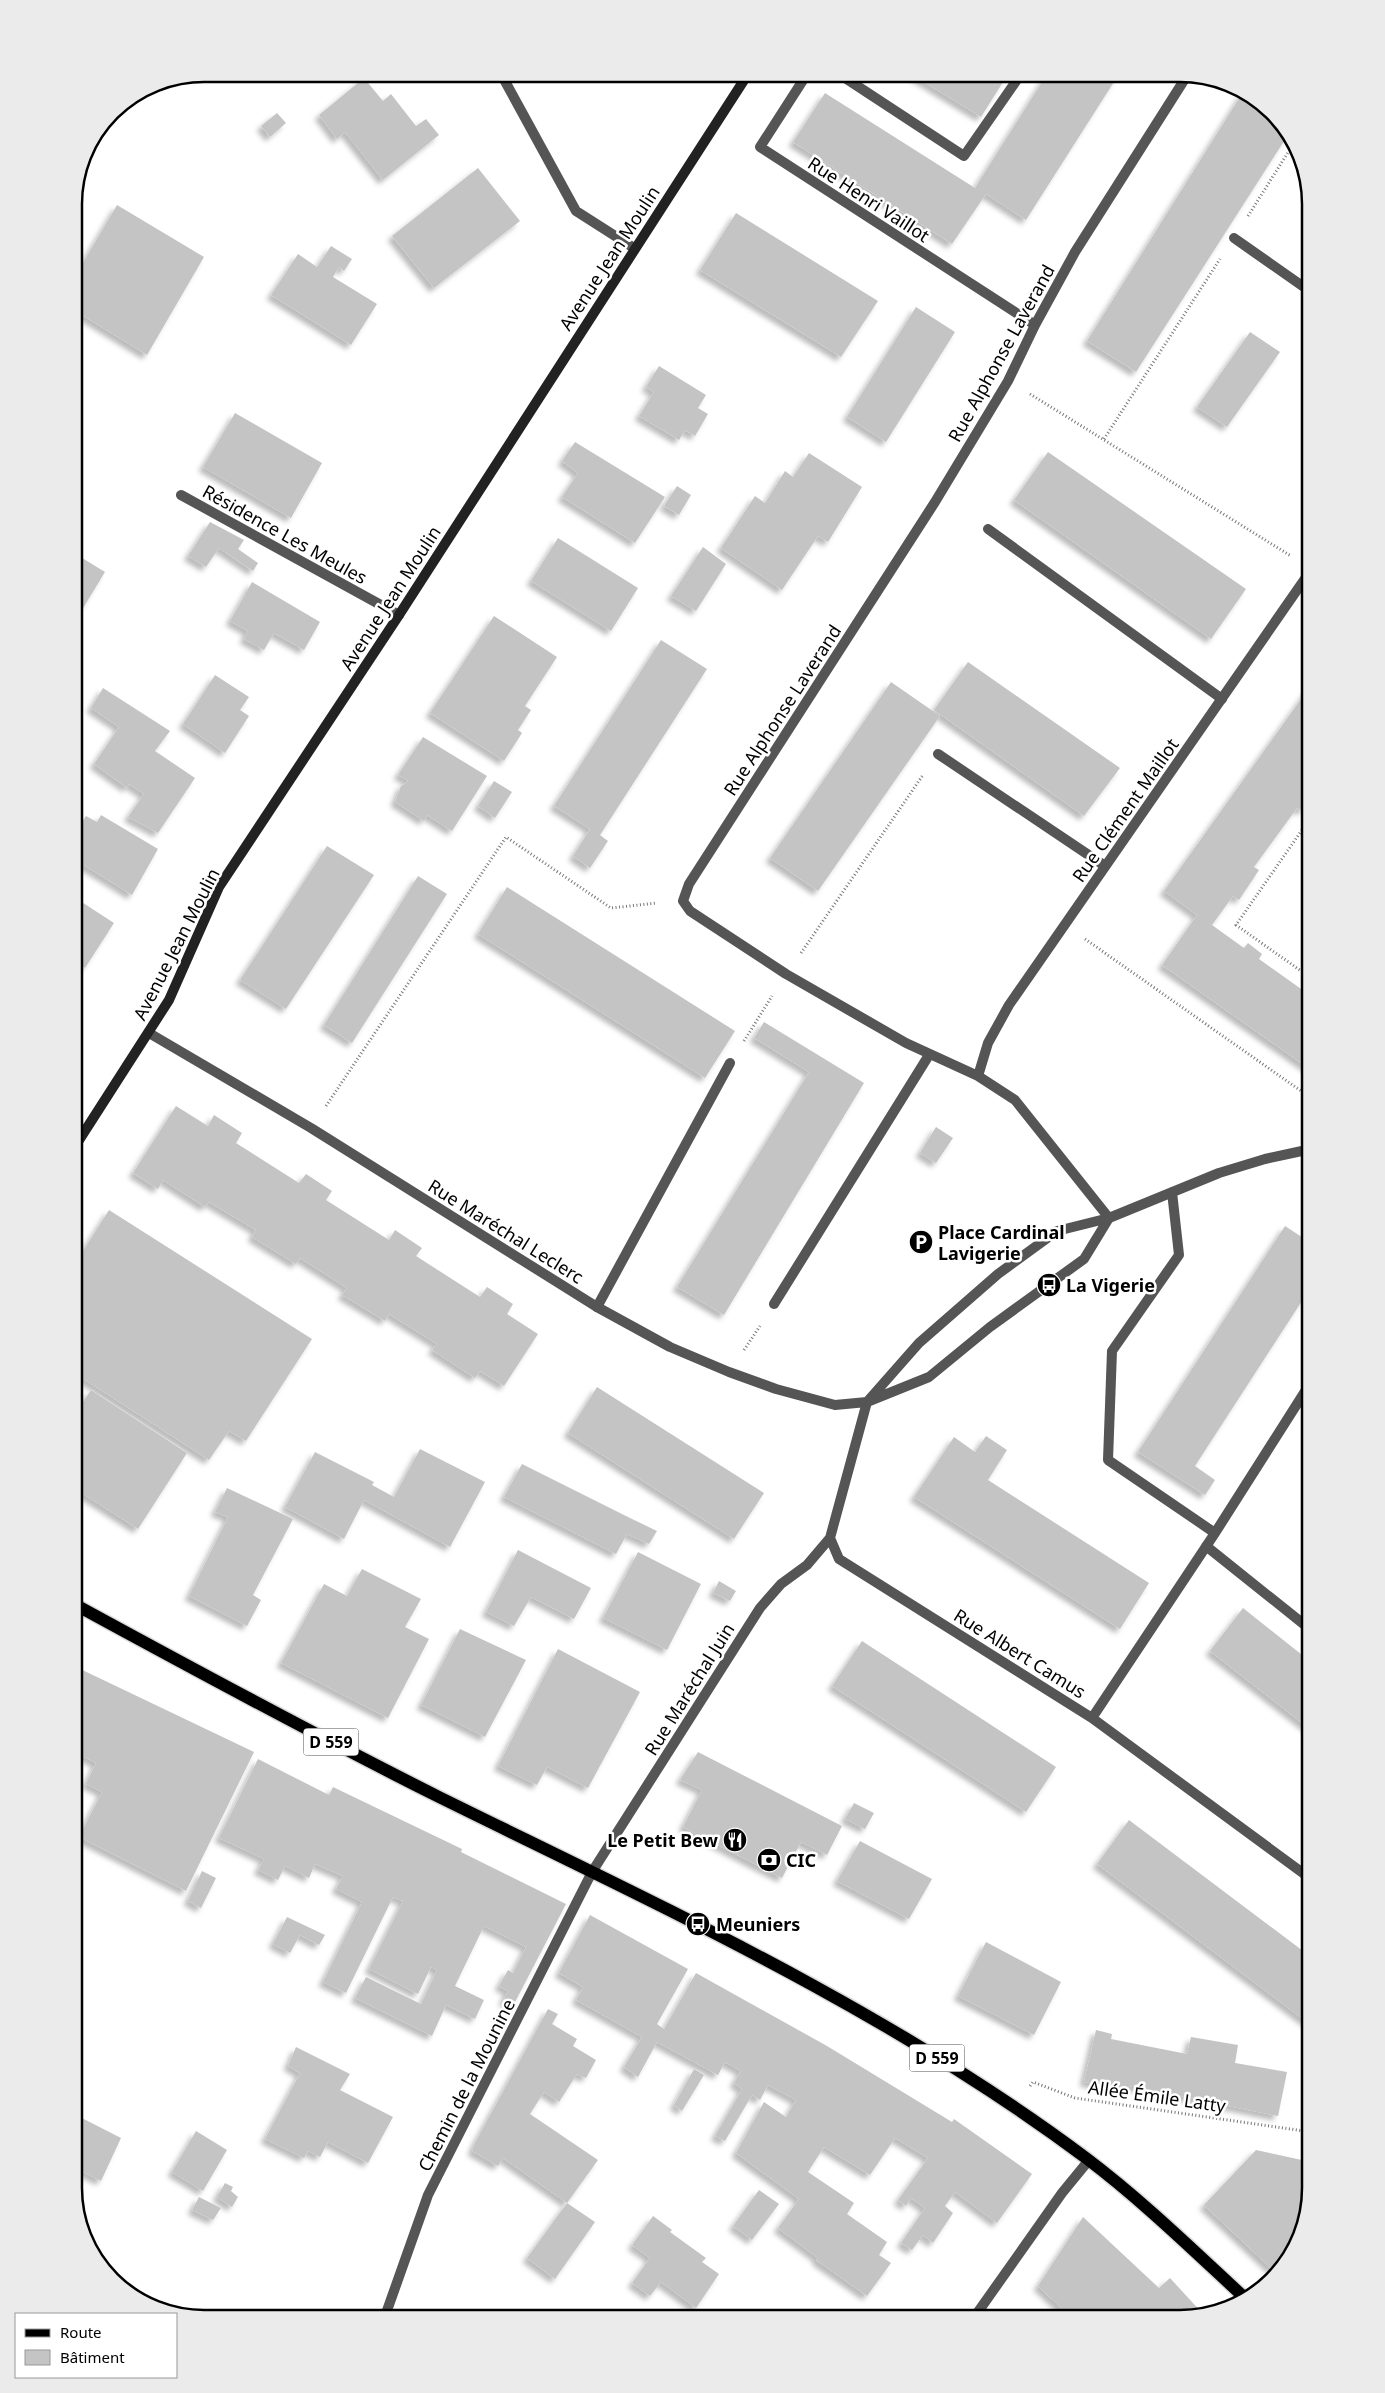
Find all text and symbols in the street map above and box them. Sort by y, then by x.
street label: Rue Henri Vaillot [804,151,935,248]
street label: Avenue Jean Moulin [553,181,665,335]
street label: Rue Alphonse Laverand [942,260,1060,446]
street label: Résidence Les Meules [199,479,371,589]
street label: Avenue Jean Moulin [334,521,446,675]
street label: Rue Alphonse Laverand [718,620,846,800]
street label: Rue Clément Maillot [1066,733,1184,887]
street label: Avenue Jean Moulin [127,864,225,1024]
street label: Rue Maréchal Leclerc [424,1173,588,1289]
place label: Place Cardinal Lavigerie [938,1220,1065,1265]
parking icon: Place Cardinal Lavigerie [908,1229,934,1255]
bus stop icon: La Vigerie [1036,1272,1062,1298]
place label: La Vigerie [1066,1273,1155,1297]
street label: Rue Albert Camus [950,1603,1090,1703]
street label: Rue Maréchal Juin [639,1618,739,1760]
road number: D 559 [304,1728,358,1755]
restaurant icon: Le Petit Bew [722,1827,748,1853]
place label: Le Petit Bew [607,1828,719,1852]
bank icon: CIC [756,1847,782,1873]
place label: CIC [786,1848,816,1872]
bus stop icon: Meuniers [685,1911,711,1937]
place label: Meuniers [716,1912,800,1936]
street label: Chemin de la Mounine [412,1995,520,2175]
road number: D 559 [910,2045,964,2072]
street label: Allée Émile Latty [1087,2074,1228,2118]
legend [15,2313,178,2378]
text: Route [60,2322,102,2342]
text: Bâtiment [60,2347,125,2367]

